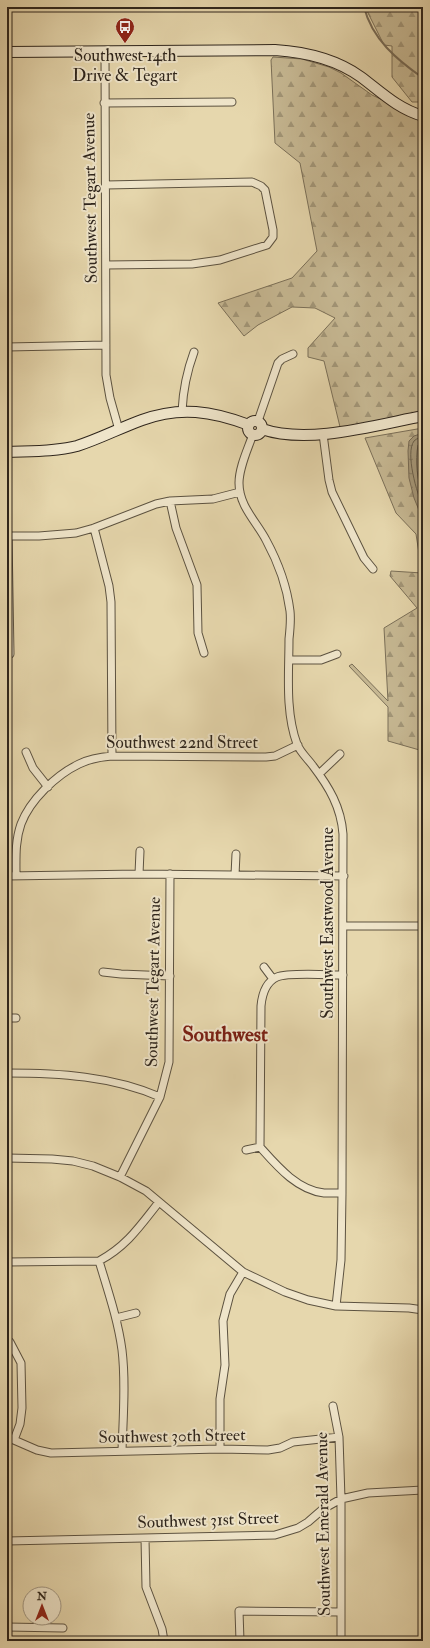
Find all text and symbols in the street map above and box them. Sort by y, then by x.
bus stop icon: Southwest 14th Drive & Tegart [114,16,136,44]
place label: Southwest 14th Drive & Tegart [72,45,178,86]
street label: Southwest Tegart Avenue [78,113,102,283]
street label: Southwest 22nd Street [106,732,258,753]
street label: Southwest Eastwood Avenue [317,827,338,1019]
street label: Southwest Tegart Avenue [141,897,165,1067]
district label: Southwest [182,1021,268,1048]
street label: Southwest 30th Street [98,1424,246,1448]
street label: Southwest Emerald Avenue [311,1432,335,1616]
street label: Southwest 31st Street [137,1507,280,1533]
north arrow [22,1586,62,1626]
text: N [36,1590,48,1603]

